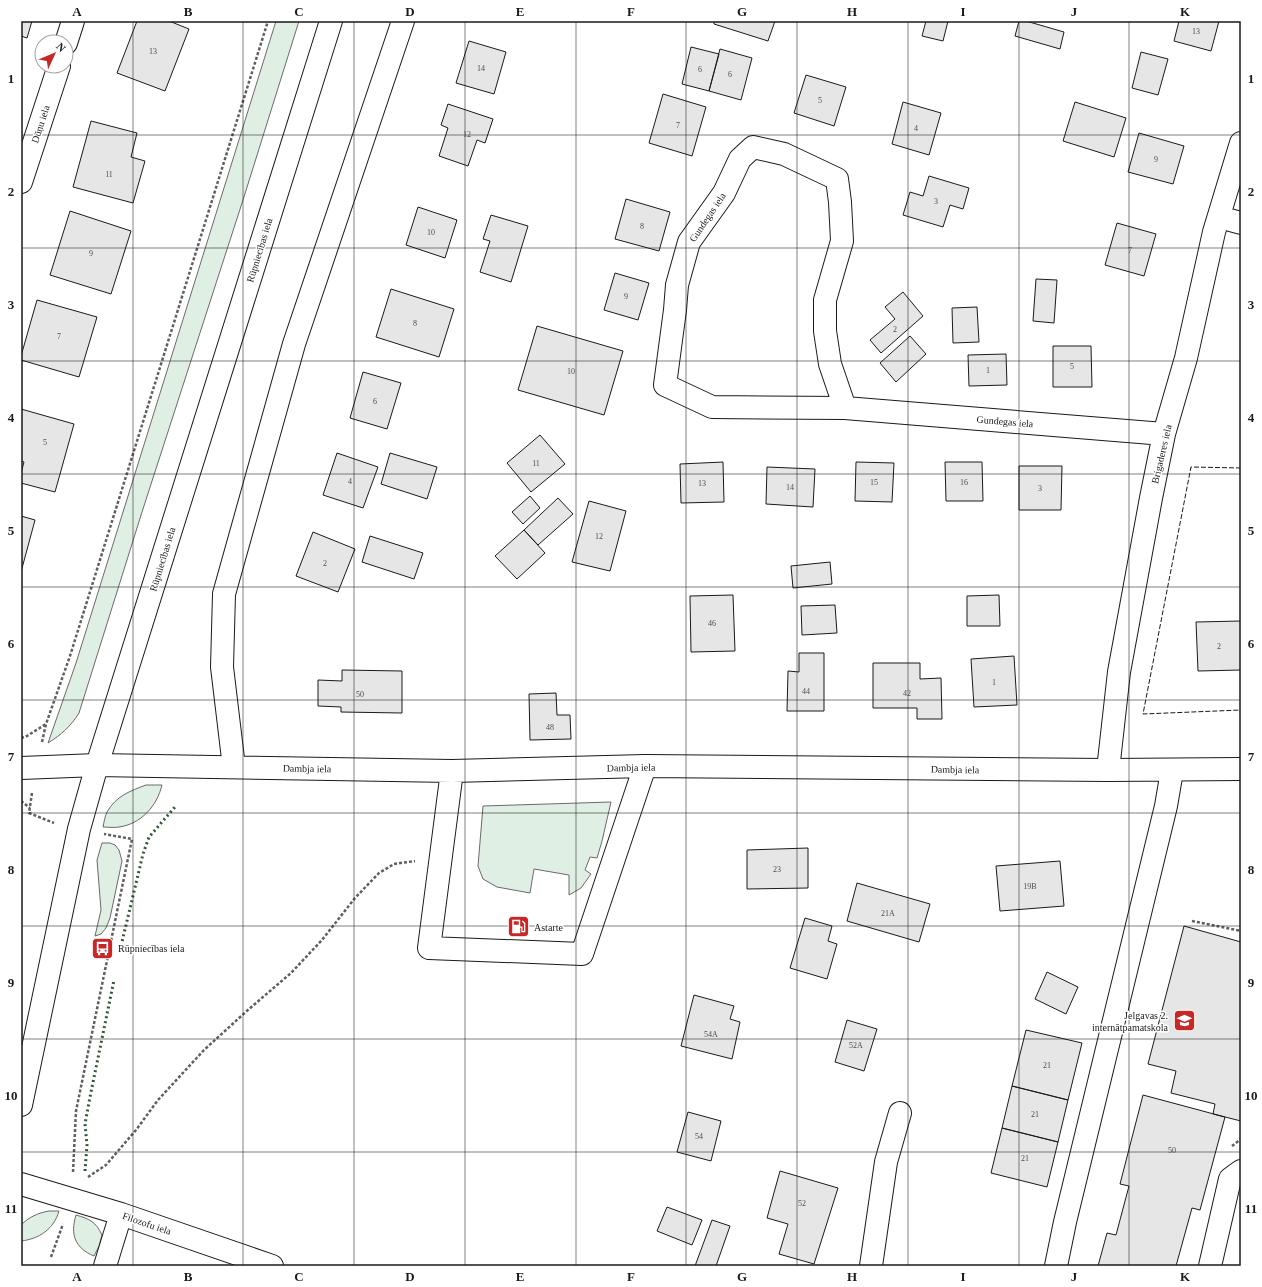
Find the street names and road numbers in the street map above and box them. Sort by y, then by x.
street label: Dūņu iela [29,103,53,145]
street label: Gundegas iela [687,190,728,244]
street label: Rūpniecības iela [245,216,275,283]
street label: Gundegas iela [976,414,1034,430]
street label: Brigaderes iela [1149,423,1174,485]
street label: Rūpniecības iela [148,525,178,592]
street label: Dambja iela [607,762,656,773]
street label: Dambja iela [283,763,332,774]
street label: Dambja iela [931,764,980,775]
street label: Filozofu iela [121,1210,173,1237]

